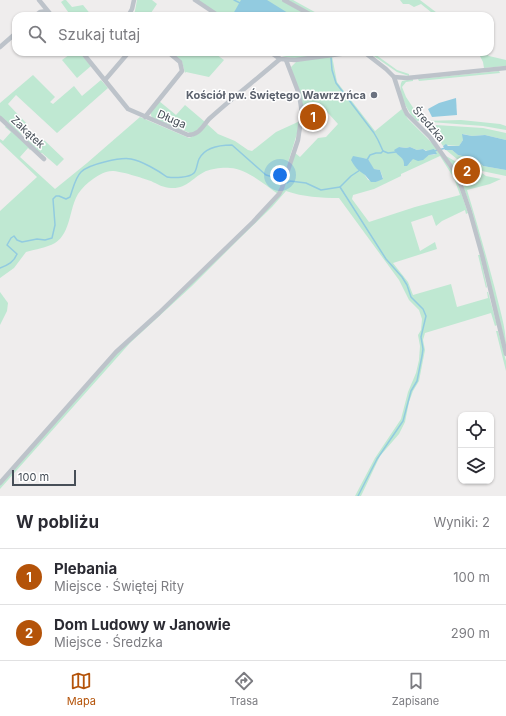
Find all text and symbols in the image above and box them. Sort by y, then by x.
search box [12,12,494,56]
icon: search [26,23,48,45]
text: Szukaj tutaj [58,25,140,44]
place label: Kościół pw. Świętego Wawrzyńca [186,88,366,102]
marker: Kościół pw. Świętego Wawrzyńca [369,90,379,100]
pin: 1 [300,102,326,132]
street label: Średzka [410,103,448,145]
street label: Długa [155,107,189,131]
street label: Zakątek [8,113,48,151]
pin: 2 [454,156,480,186]
your location [270,165,290,185]
map controls [458,412,494,484]
button: locate [458,412,494,448]
button: layers [458,448,494,484]
scale bar [12,468,76,487]
text: 100 m [18,470,49,484]
text: W pobliżu [16,512,99,532]
text: Wyniki: 2 [433,514,490,530]
text: Plebania [54,559,117,578]
text: 1 [26,569,32,585]
text: 100 m [453,569,490,585]
text: Miejsce · Świętej Rity [54,578,184,594]
text: Dom Ludowy w Janowie [54,615,231,634]
text: 2 [25,625,33,641]
text: 290 m [451,625,490,641]
text: Miejsce · Średzka [54,634,163,650]
tab: Mapa [67,670,96,708]
tab: Trasa [229,670,258,708]
tab: Zapisane [392,670,439,708]

